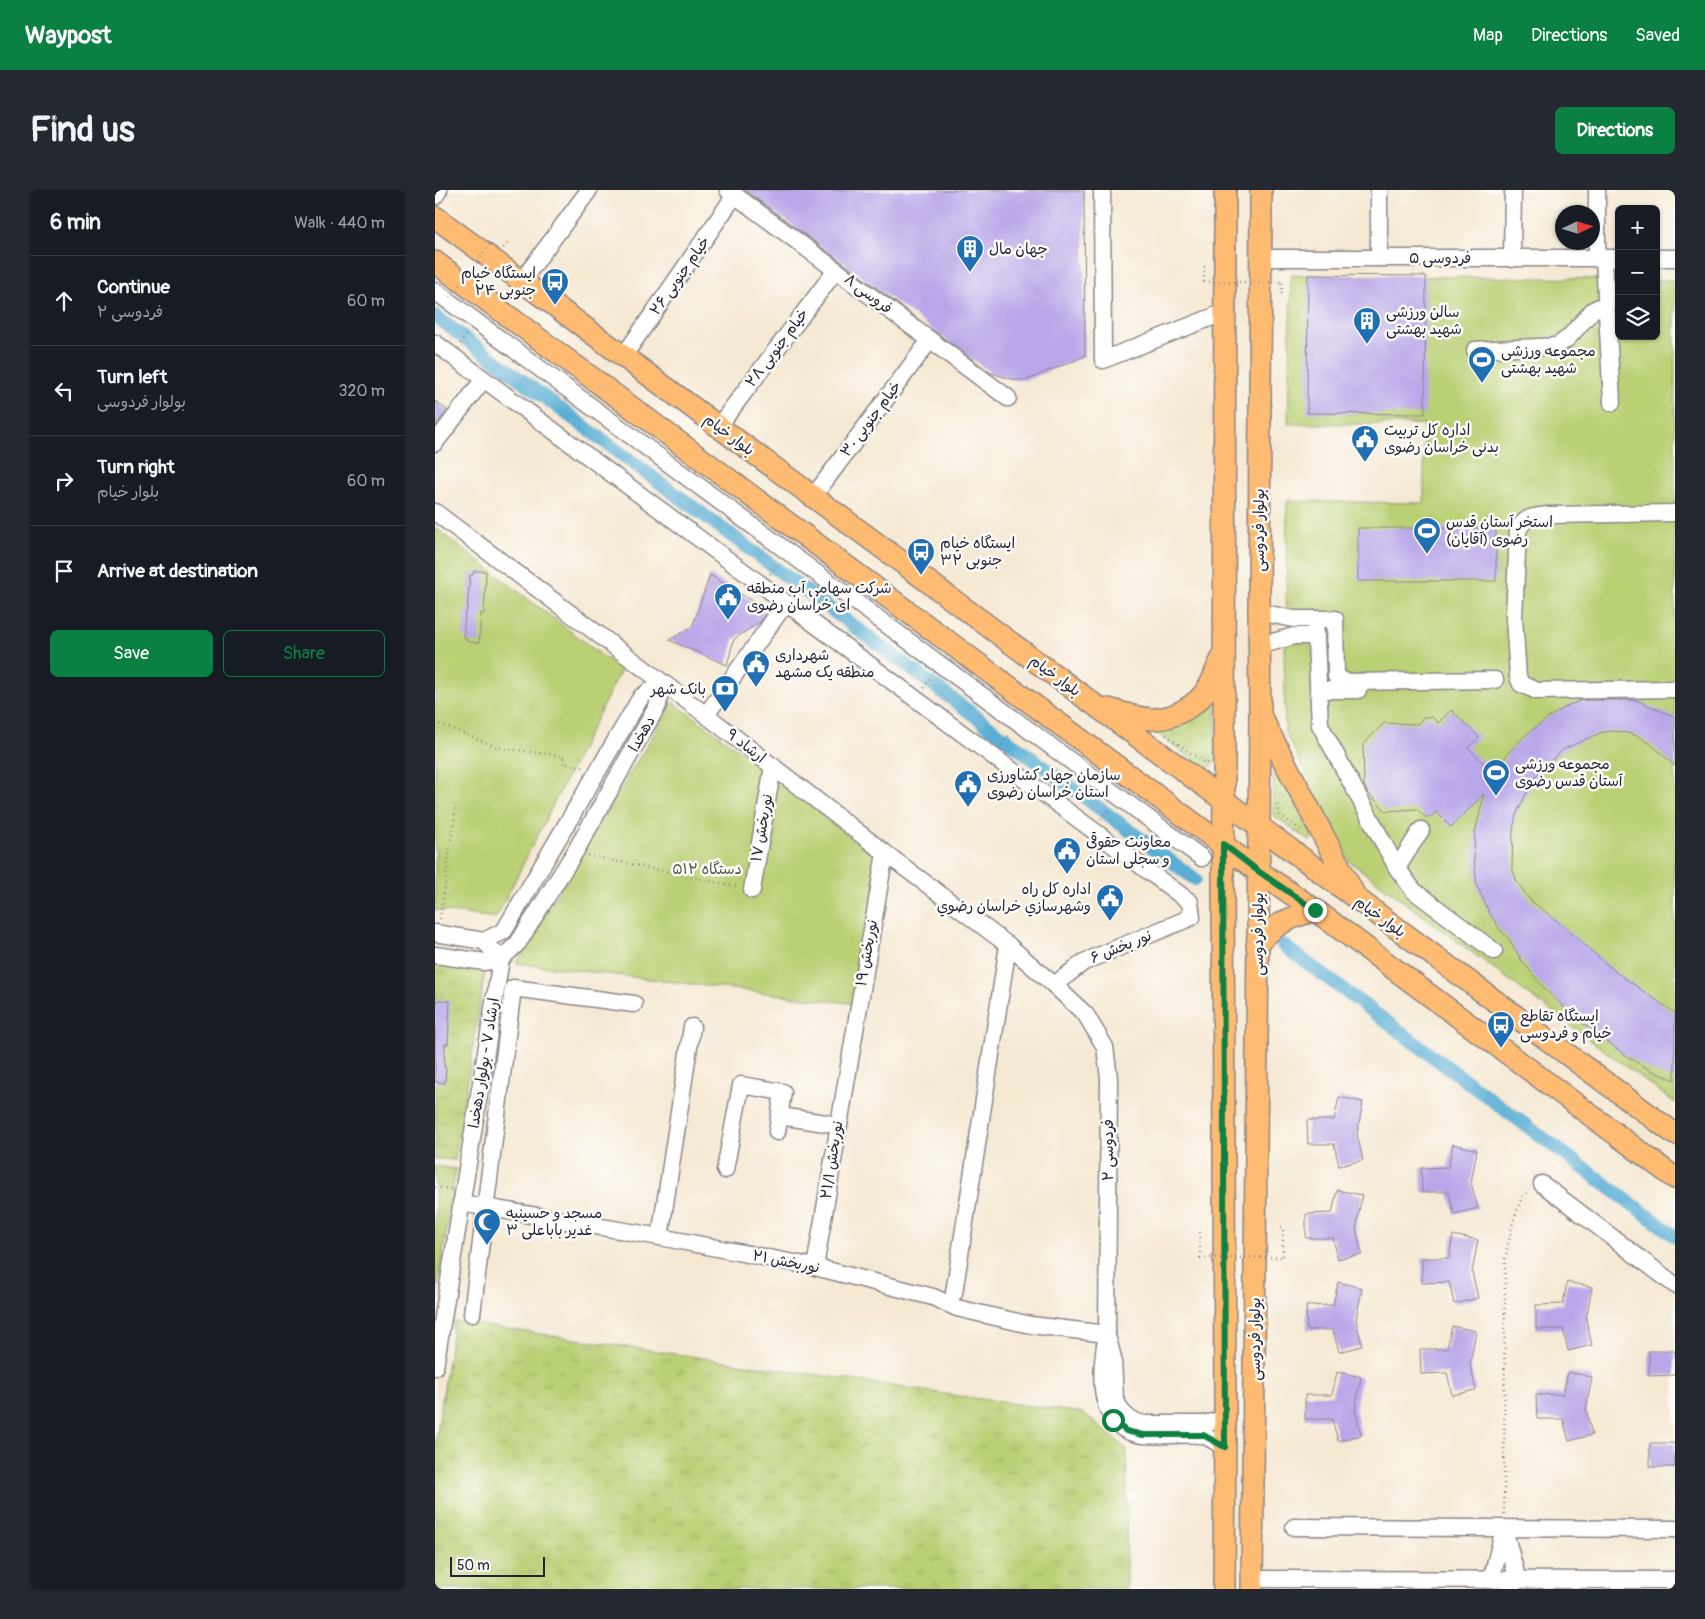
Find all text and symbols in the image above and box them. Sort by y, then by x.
text: Waypost [25,21,112,50]
text: Map [1473,24,1503,47]
text: Directions [1531,24,1607,47]
text: Saved [1635,24,1680,47]
button: Directions [1555,107,1675,154]
text: Find us [30,108,135,152]
north arrow [1555,205,1600,250]
map controls [1615,205,1660,340]
button: + [1615,205,1660,250]
text: 6 min [50,209,101,236]
text: Walk · 440 m [294,213,385,233]
street label: خیام جنوبی ۲۶ [646,233,715,320]
building icon: جهان مال [955,234,985,273]
place label: جهان مال [989,240,1048,259]
street label: فردوسی ۵ [1409,249,1471,268]
button: − [1615,250,1660,295]
place label: ایستگاه خیام جنوبی ۲۴ [461,264,536,300]
bus stop icon: ایستگاه خیام جنوبی ۲۴ [540,267,570,306]
street label: فروسی ۸ [840,270,896,318]
text: Continue [97,275,170,299]
icon: ahead [50,287,78,315]
text: 60 m [347,291,385,311]
button: layers [1615,295,1660,340]
text: فردوسی ۲ [97,302,163,322]
place label: سالن ورزشی شهید بهشتی [1386,303,1462,339]
street label: خیام جنوبی ۲۸ [741,305,814,392]
building icon: سالن ورزشی شهید بهشتی [1352,306,1382,345]
place label: مجموعه ورزشی شهید بهشتی [1501,342,1596,378]
sports icon: مجموعه ورزشی شهید بهشتی [1467,345,1497,384]
text: Turn left [97,365,167,389]
icon: left [50,377,78,405]
street label: خیام جنوبی ۳۰ [836,377,907,461]
text: 320 m [339,381,385,401]
text: بولوار فردوسی [97,392,186,412]
street label: بلوار خیام [699,410,758,461]
place label: اداره کل تربیت بدنی خراسان رضوی [1384,421,1499,457]
public building icon: اداره کل تربیت بدنی خراسان رضوی [1350,424,1380,463]
text: Turn right [97,455,175,479]
icon: right [50,467,78,495]
text: 60 m [347,471,385,491]
text: بلوار خیام [97,482,159,502]
street label: بولوار فردوسی [1250,488,1269,572]
place label: استخر آستان قدس رضوی (آقایان) [1446,513,1553,549]
sports icon: استخر آستان قدس رضوی (آقایان) [1412,516,1442,555]
place label: ایستگاه خیام جنوبی ۳۲ [940,534,1015,570]
bus stop icon: ایستگاه خیام جنوبی ۳۲ [906,537,936,576]
icon: arrive [50,557,78,585]
text: Arrive at destination [97,559,258,583]
place label: شرکت سهامی آب منطقه ای خراسان رضوی [747,579,892,615]
public building icon: شرکت سهامی آب منطقه ای خراسان رضوی [713,582,743,621]
button: Save [50,630,213,677]
button: Share [223,630,385,677]
place label: شهرداری منطقه یک مشهد [775,646,874,682]
public building icon: شهرداری منطقه یک مشهد [741,649,771,688]
street label: بلوار خیام [1025,651,1084,702]
bank icon: بانک شهر [710,674,740,713]
place label: بانک شهر [649,680,706,699]
street label: دهخدا [624,713,660,755]
street label: ارشاد ۹ [722,725,770,767]
place label: مجموعه ورزشی آستان قدس رضوی [1515,755,1624,791]
sports icon: مجموعه ورزشی آستان قدس رضوی [1481,758,1511,797]
place label: سازمان جهاد کشاورزی استان خراسان رضوی [987,766,1121,802]
public building icon: سازمان جهاد کشاورزی استان خراسان رضوی [953,769,983,808]
street label: نوربخش ۱۷ [747,793,777,863]
place label: معاونت حقوقی و سجلی استان [1086,831,1171,869]
public building icon: معاونت حقوقی و سجلی استان [1052,836,1082,875]
park label: ۵۱۲ دستگاه [672,860,742,879]
place label: اداره كل راه وشهرسازي خراسان رضوي [937,880,1091,917]
public building icon: اداره كل راه وشهرسازي خراسان رضوي [1095,883,1125,922]
street label: بولوار فردوسی [1249,892,1268,976]
street label: بلوار خیام [1350,892,1409,943]
route end [1304,899,1327,922]
street label: نوربخش ۱۹ [852,918,882,988]
street label: نور بخش ۶ [1088,926,1154,968]
street label: ارشاد ۷ - بولوار دهخدا [464,996,504,1130]
place label: ایستگاه تقاطع خیام و فردوسی [1520,1007,1612,1044]
bus stop icon: ایستگاه تقاطع خیام و فردوسی [1486,1010,1516,1049]
street label: فردوسی ۲ [1099,1119,1118,1181]
street label: نوربخش ۲۱/۱ [816,1120,848,1200]
place label: مسجد و حسینیه غدیر باباعلی ۳ [506,1204,602,1240]
mosque icon: مسجد و حسینیه غدیر باباعلی ۳ [472,1207,502,1246]
street label: نوربخش ۲۱ [751,1246,821,1278]
street label: بولوار فردوسی [1246,1297,1265,1381]
route start [1102,1409,1125,1432]
scale bar [450,1554,545,1577]
text: 50 m [457,1557,490,1574]

